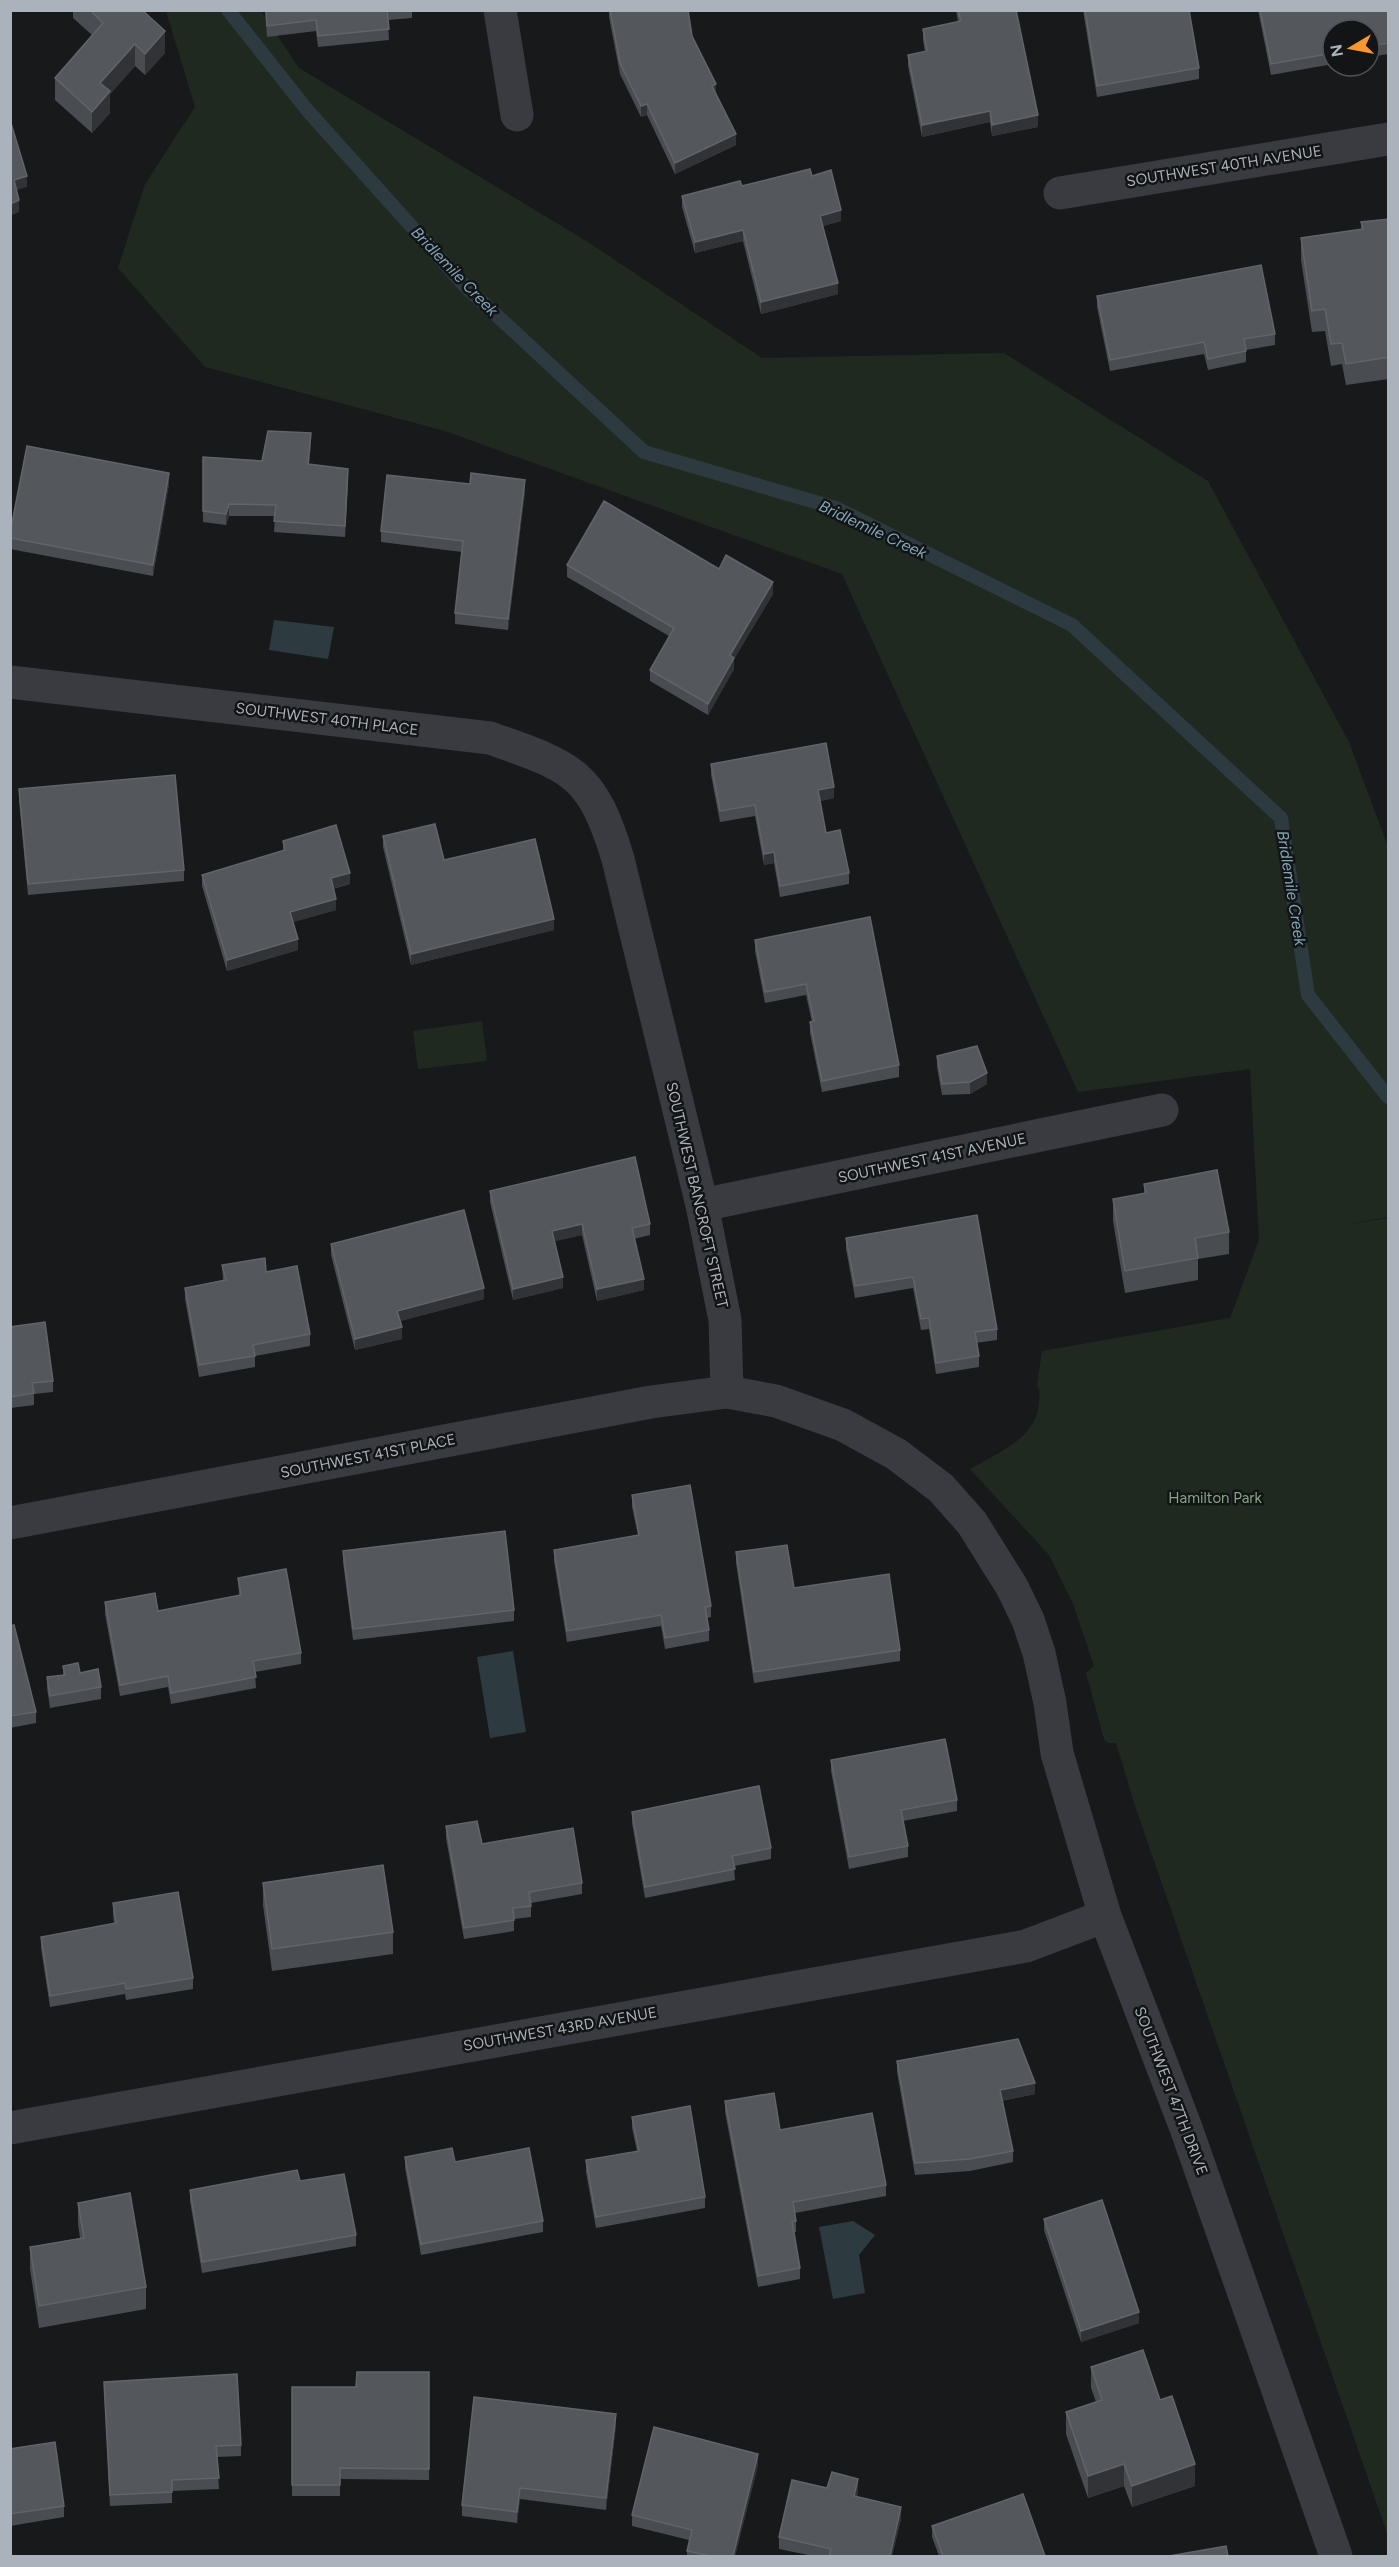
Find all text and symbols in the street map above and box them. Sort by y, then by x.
north arrow [1321,18,1381,78]
text: N [1326,43,1347,58]
street label: SOUTHWEST 40TH AVENUE [1125,142,1323,190]
water label: Bridlemile Creek [407,223,503,321]
water label: Bridlemile Creek [816,496,931,563]
street label: SOUTHWEST 40TH PLACE [235,699,419,739]
water label: Bridlemile Creek [1273,829,1310,948]
street label: SOUTHWEST BANCROFT STREET [662,1080,732,1310]
street label: SOUTHWEST 41ST AVENUE [836,1129,1028,1187]
street label: SOUTHWEST 41ST PLACE [279,1430,457,1482]
park label: Hamilton Park [1168,1489,1262,1507]
street label: SOUTHWEST 43RD AVENUE [462,2003,658,2055]
street label: SOUTHWEST 47TH DRIVE [1131,2004,1211,2178]

